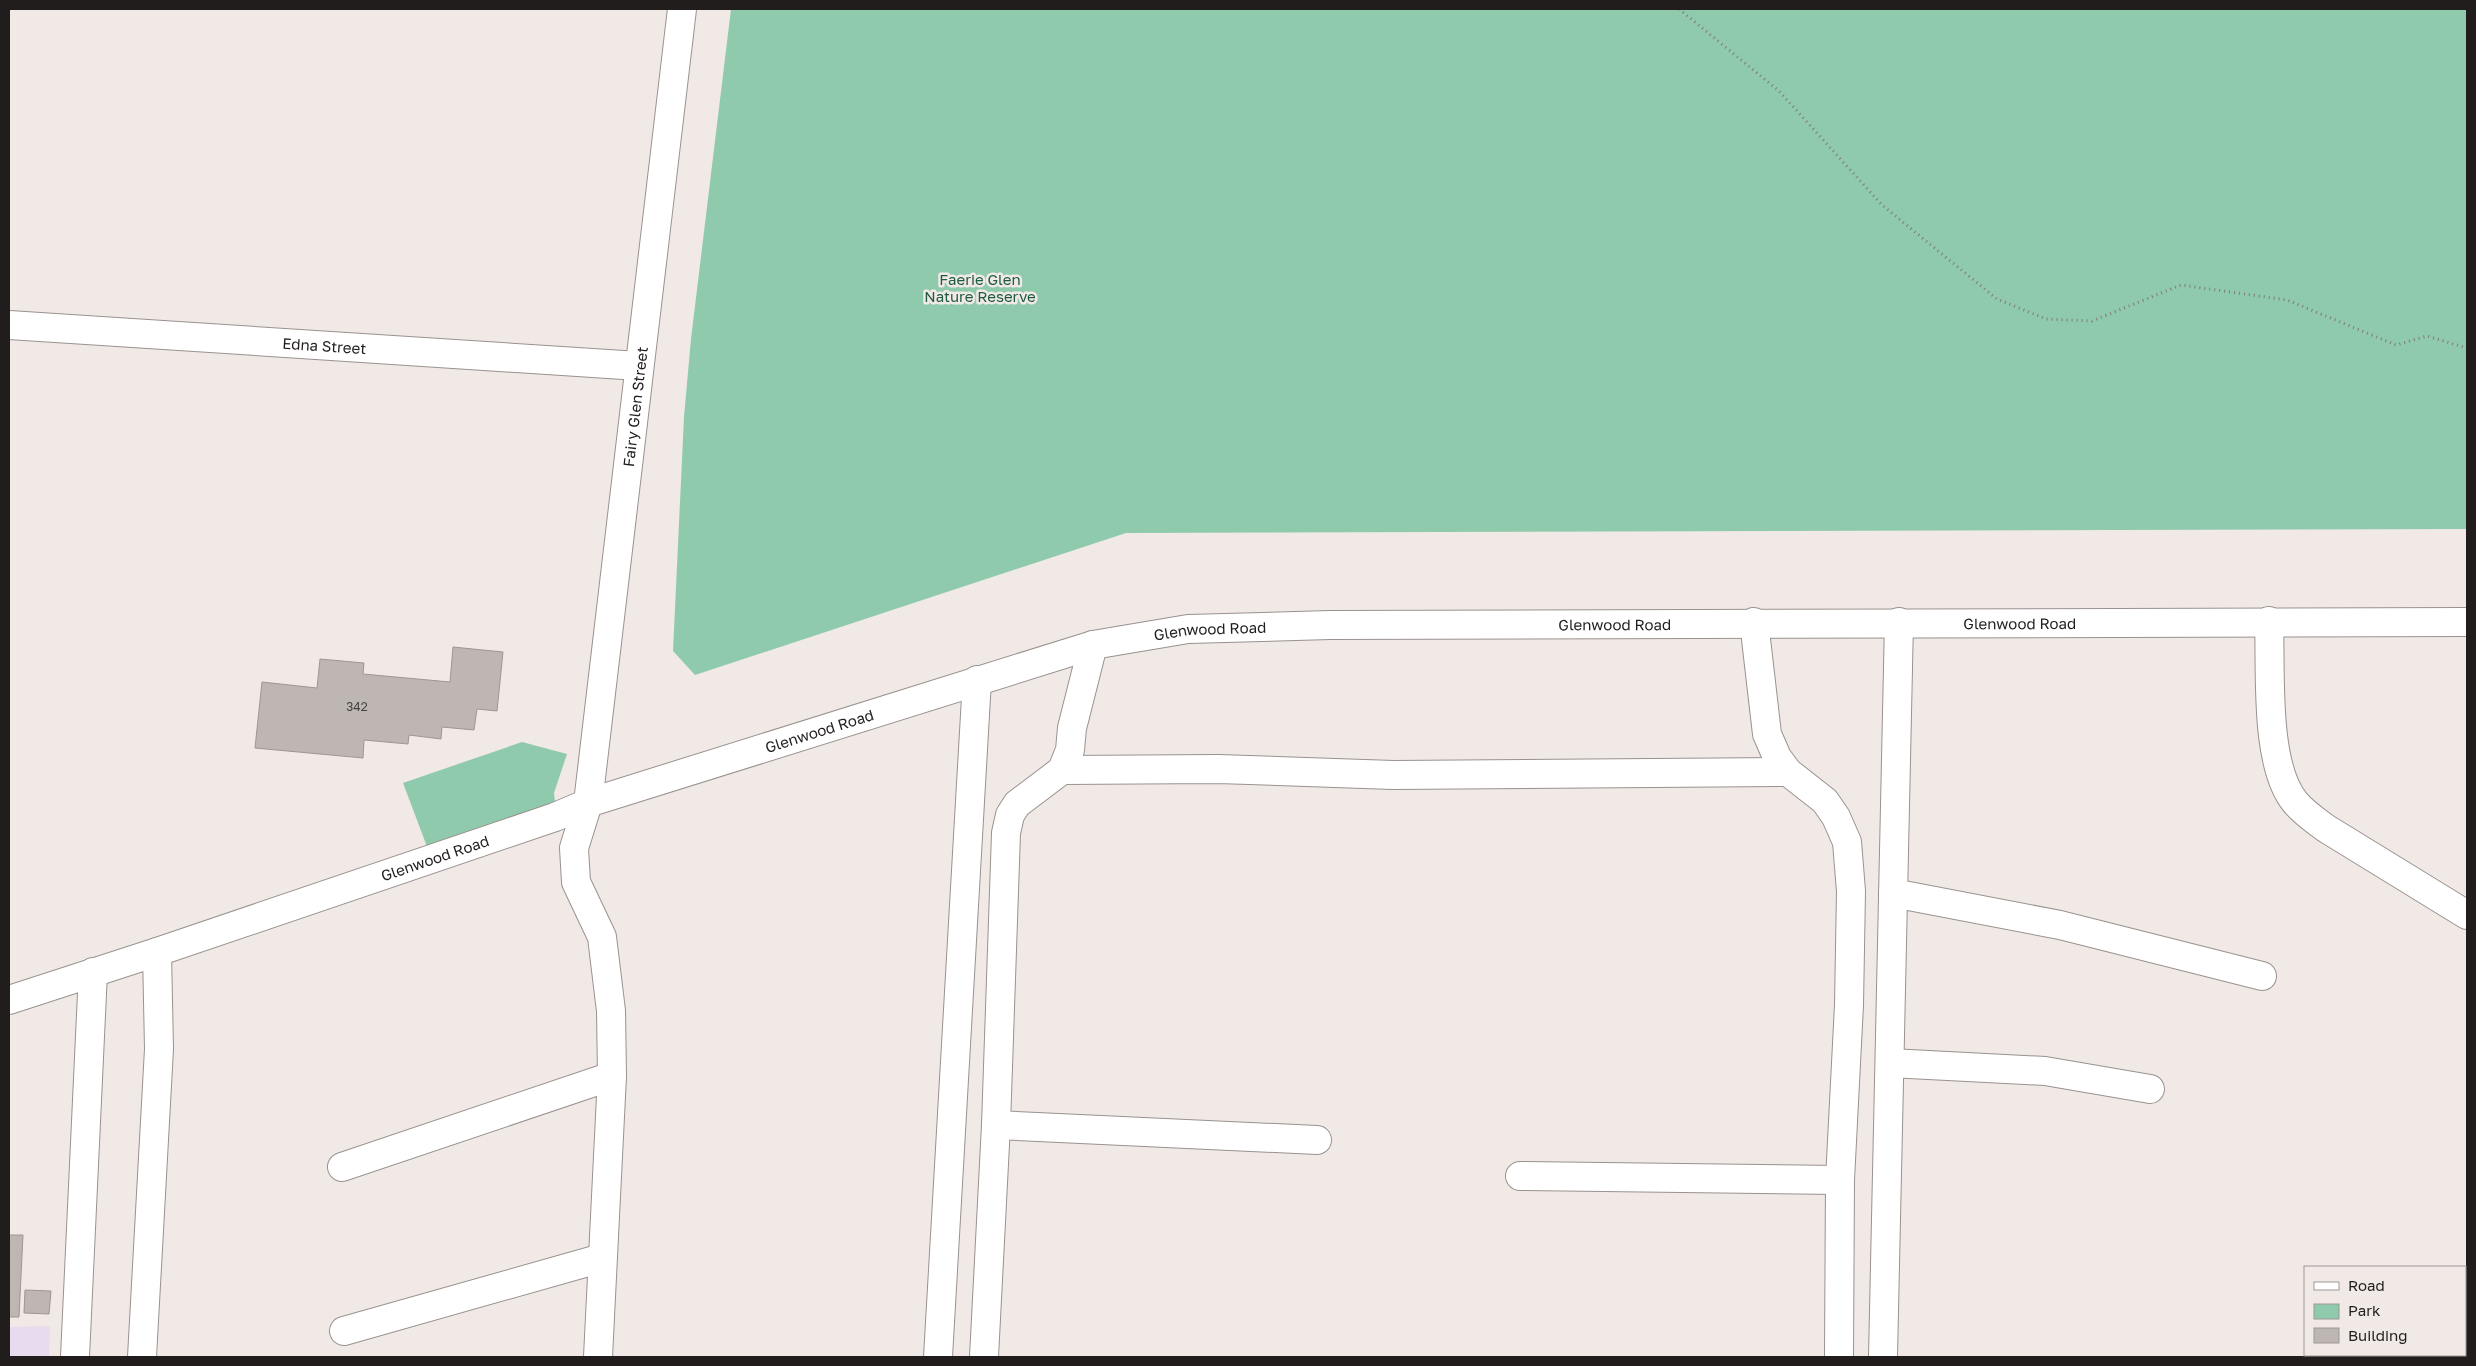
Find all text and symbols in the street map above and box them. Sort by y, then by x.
park label: Faerie Glen Nature Reserve [924,270,1036,305]
street label: Edna Street [282,334,367,357]
street label: Fairy Glen Street [619,346,651,468]
street label: Glenwood Road [1963,614,2076,632]
street label: Glenwood Road [1558,615,1671,633]
street label: Glenwood Road [1152,618,1266,644]
house number: 342 [346,699,368,714]
street label: Glenwood Road [763,705,876,756]
street label: Glenwood Road [379,831,491,884]
legend [2304,1266,2466,1356]
text: Road [2348,1276,2385,1294]
text: Park [2348,1301,2381,1319]
text: Building [2348,1326,2408,1344]

